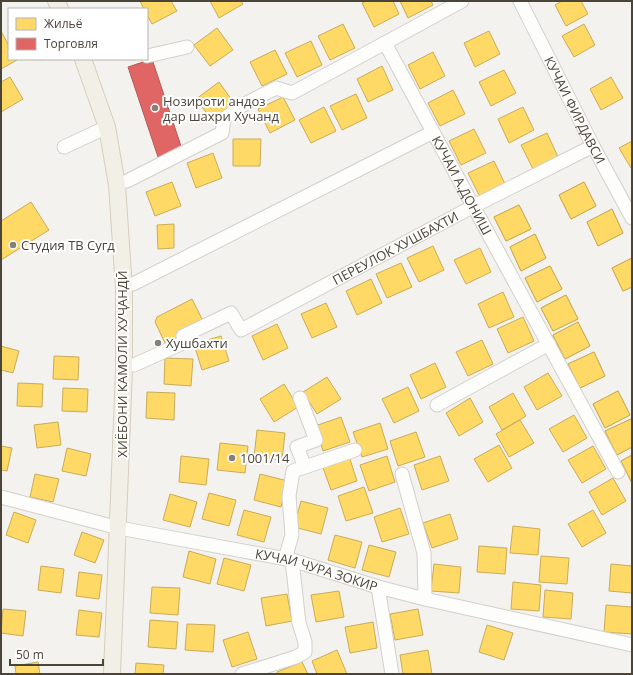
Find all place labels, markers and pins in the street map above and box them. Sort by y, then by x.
place label: Нозироти андоз дар шахри Хучанд [163,92,280,125]
marker: Нозироти андоз дар шахри Хучанд [150,103,160,113]
place label: Студия ТВ Сугд [21,236,115,254]
marker: Студия ТВ Сугд [8,240,18,250]
place label: Хушбахти [166,334,228,352]
marker: Хушбахти [153,338,163,348]
place label: 1001/14 [240,449,290,467]
marker: 1001/14 [227,453,237,463]

